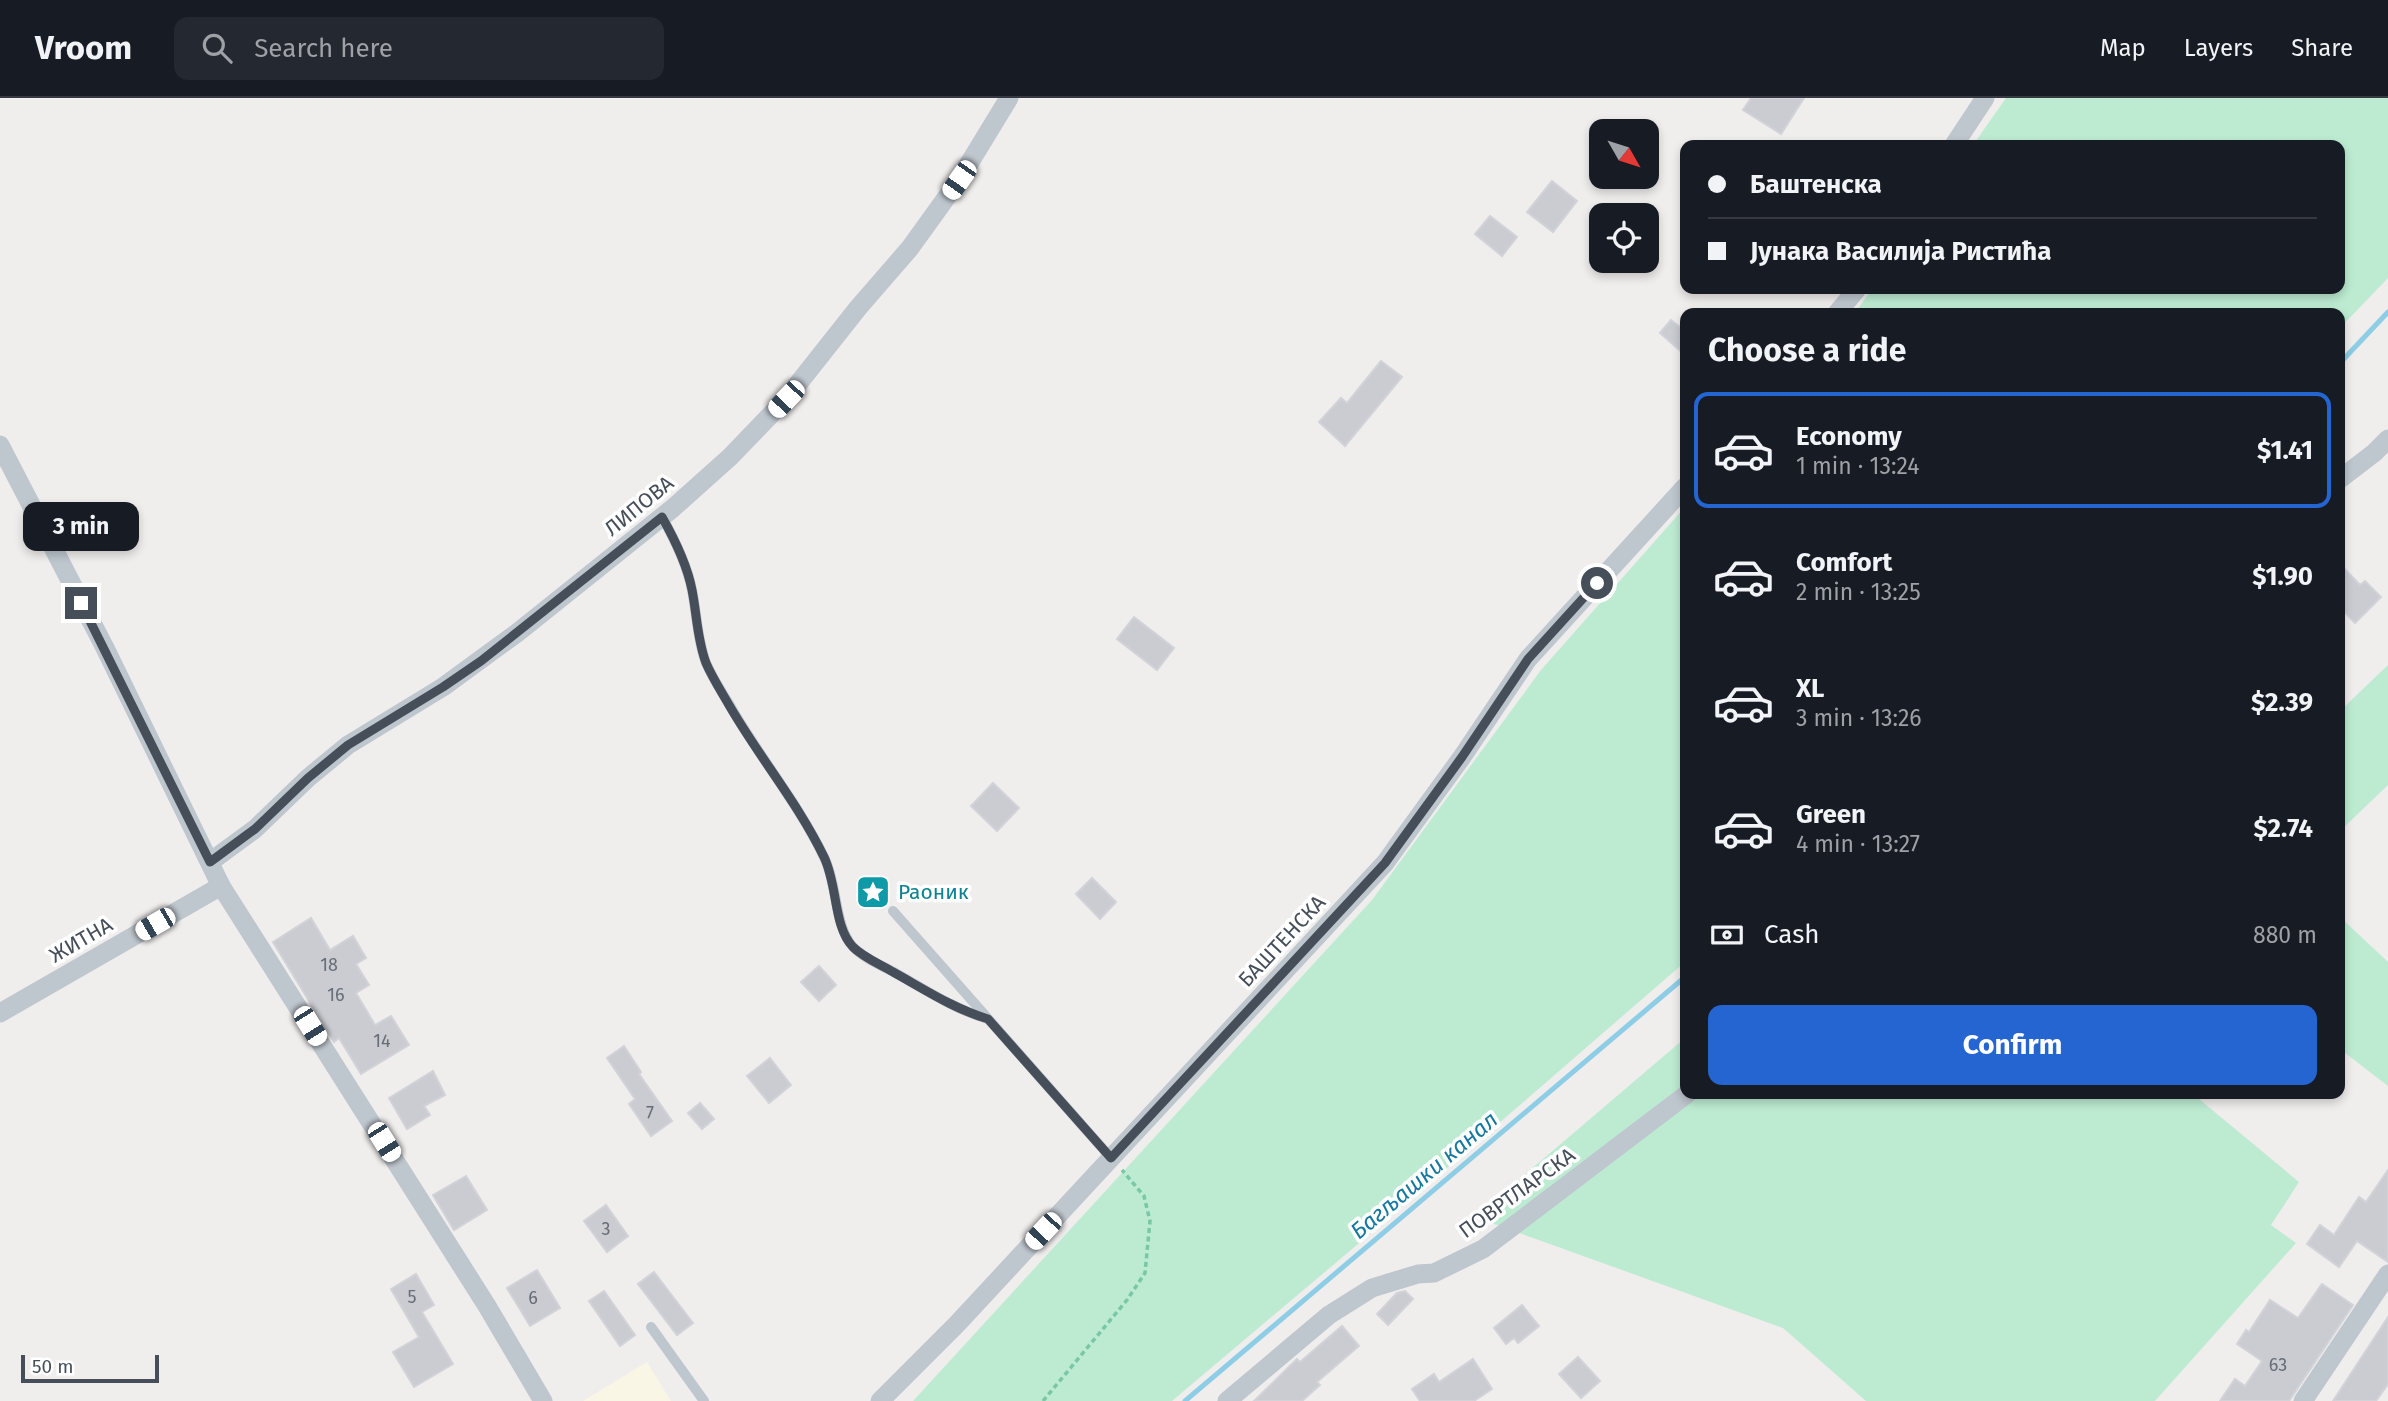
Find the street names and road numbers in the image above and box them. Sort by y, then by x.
street label: ЛИПОВА [599,470,679,542]
street label: БАШТЕНСКА [1233,890,1331,992]
street label: ЖИТНА [45,912,117,968]
street label: ПОВРТЛАРСКА [1454,1142,1580,1244]

